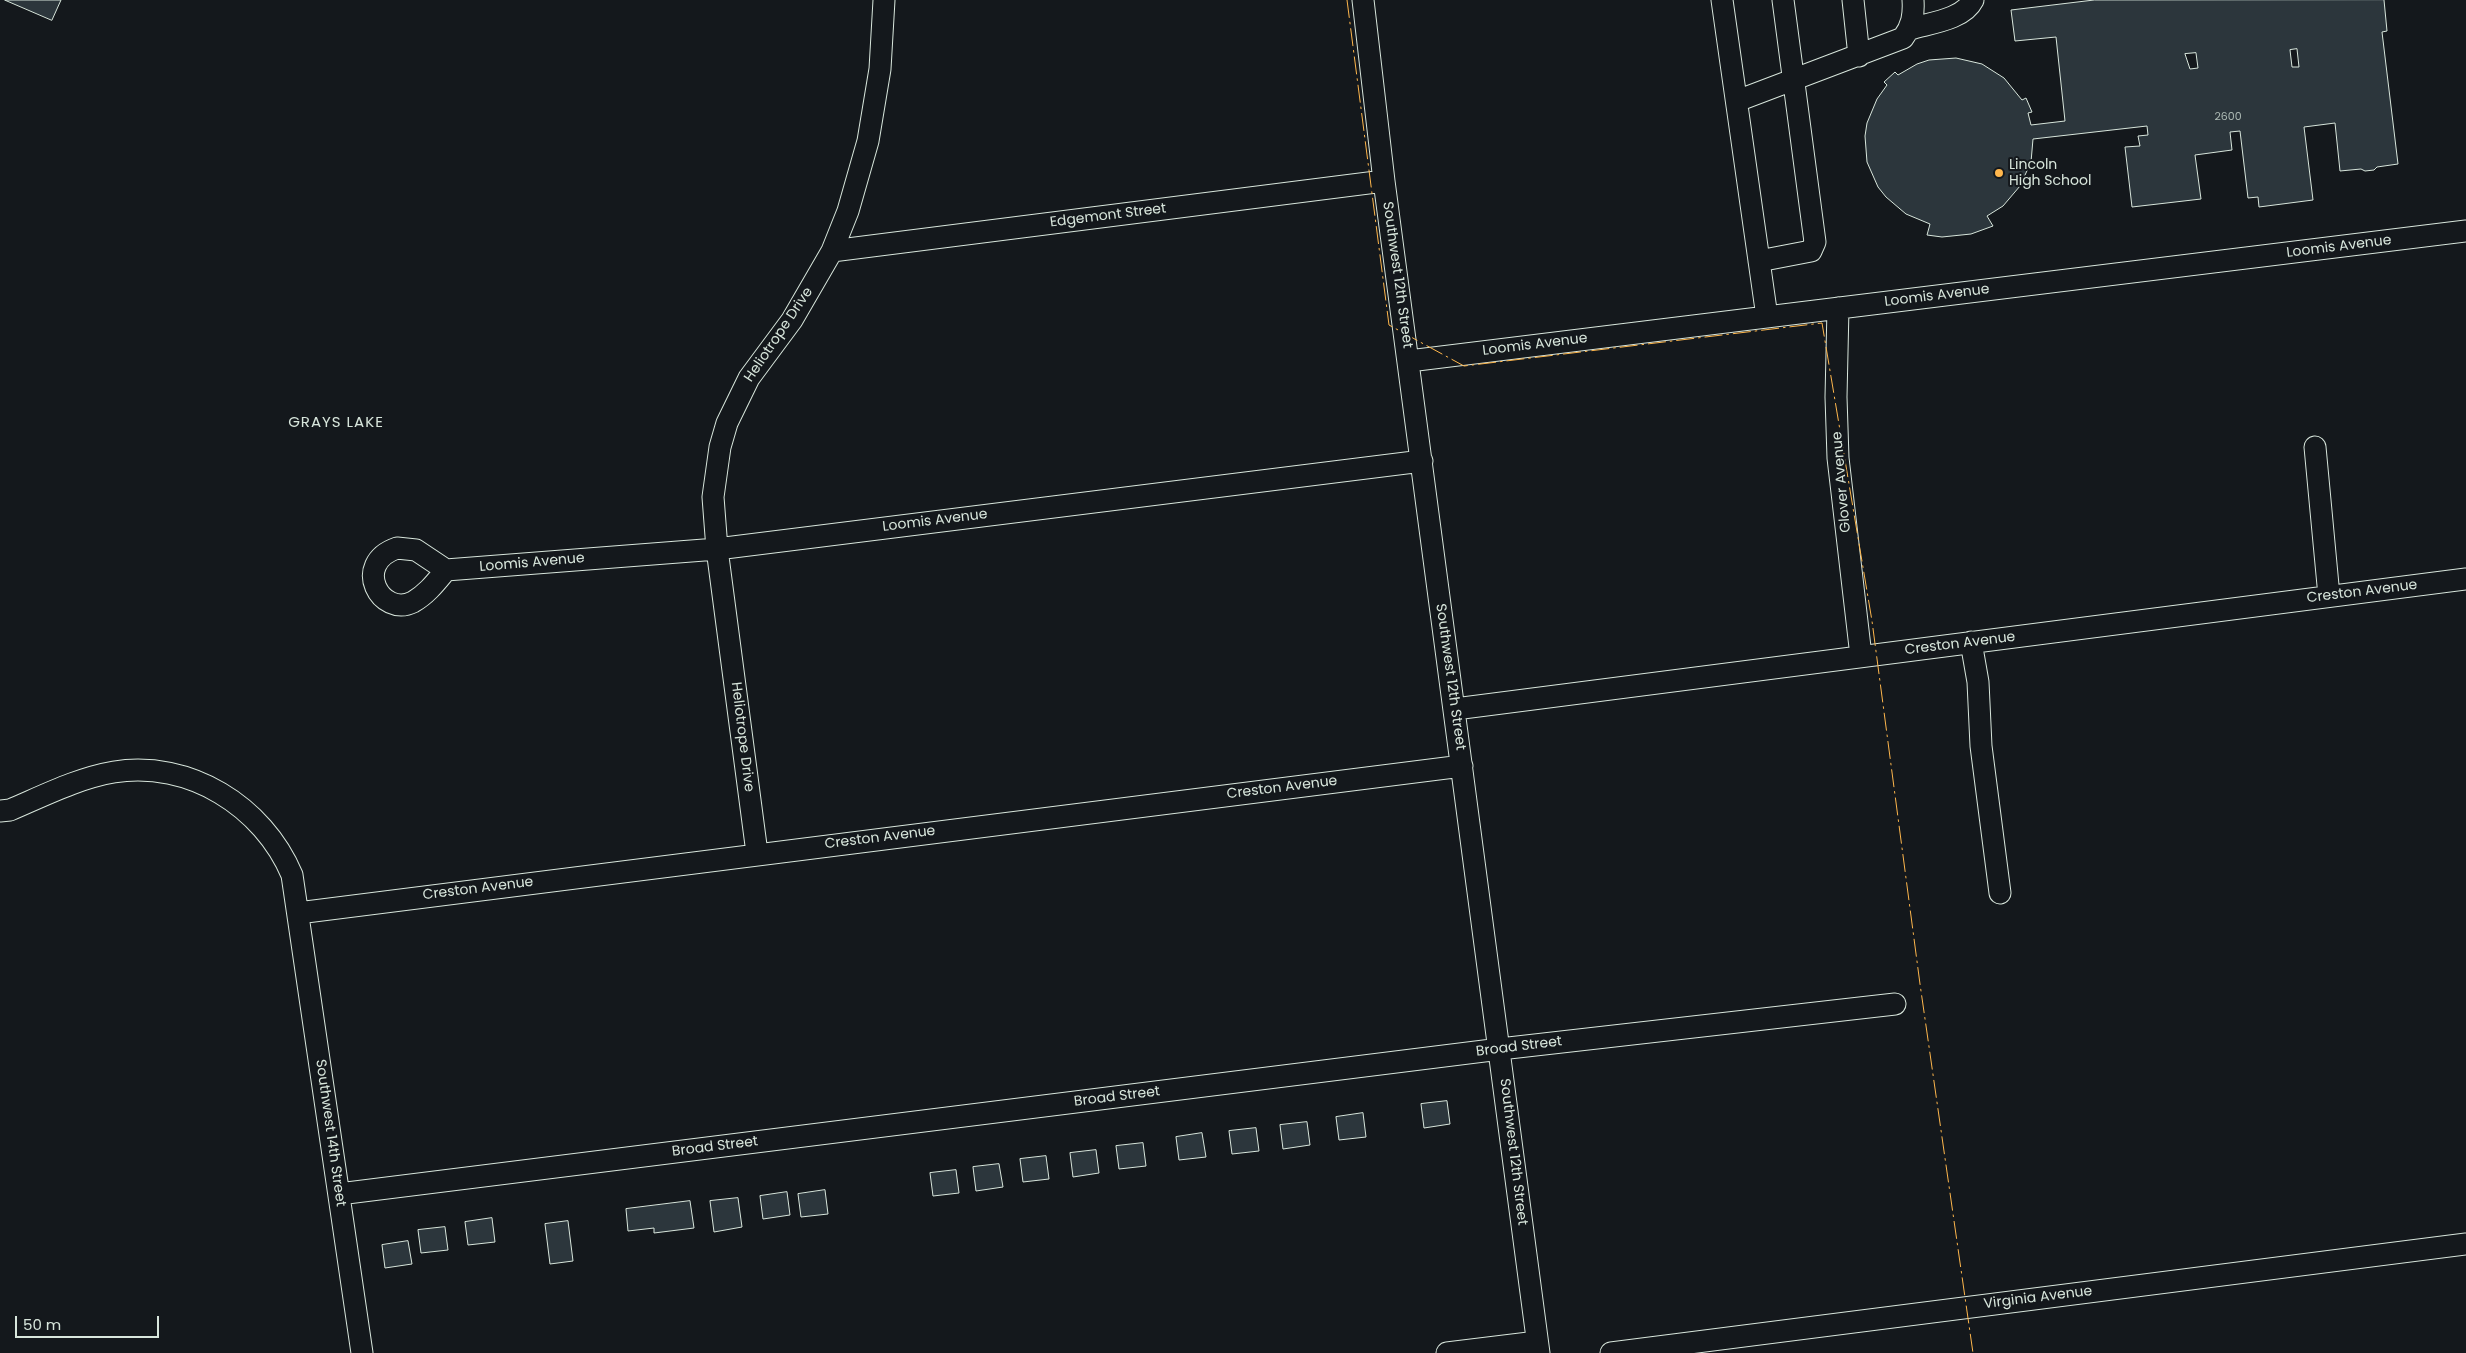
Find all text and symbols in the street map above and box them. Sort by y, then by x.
house number: 2600 [2214,110,2242,124]
place label: Lincoln High School [2009,157,2091,190]
marker: Lincoln High School [1993,167,2005,179]
street label: Edgemont Street [1049,201,1167,231]
street label: Southwest 12th Street [1378,201,1416,349]
street label: Loomis Avenue [2286,232,2392,262]
street label: Loomis Avenue [1884,281,1990,311]
street label: Heliotrope Drive [741,285,817,385]
street label: Loomis Avenue [1482,330,1588,360]
district label: GRAYS LAKE [287,414,385,432]
street label: Glover Avenue [1829,431,1855,533]
street label: Loomis Avenue [882,506,988,536]
street label: Loomis Avenue [479,550,585,576]
street label: Creston Avenue [2306,577,2418,607]
street label: Southwest 12th Street [1431,603,1469,751]
street label: Creston Avenue [1904,629,2016,659]
street label: Heliotrope Drive [727,681,757,793]
street label: Creston Avenue [1226,773,1338,803]
street label: Creston Avenue [824,823,936,853]
street label: Creston Avenue [422,874,534,904]
street label: Broad Street [1475,1033,1563,1061]
street label: Southwest 14th Street [311,1058,349,1208]
street label: Southwest 12th Street [1496,1078,1530,1226]
street label: Broad Street [1073,1083,1161,1111]
street label: Broad Street [671,1133,759,1161]
street label: Virginia Avenue [1983,1283,2093,1313]
scale bar [18,1306,161,1338]
text: 50 m [23,1314,61,1335]

